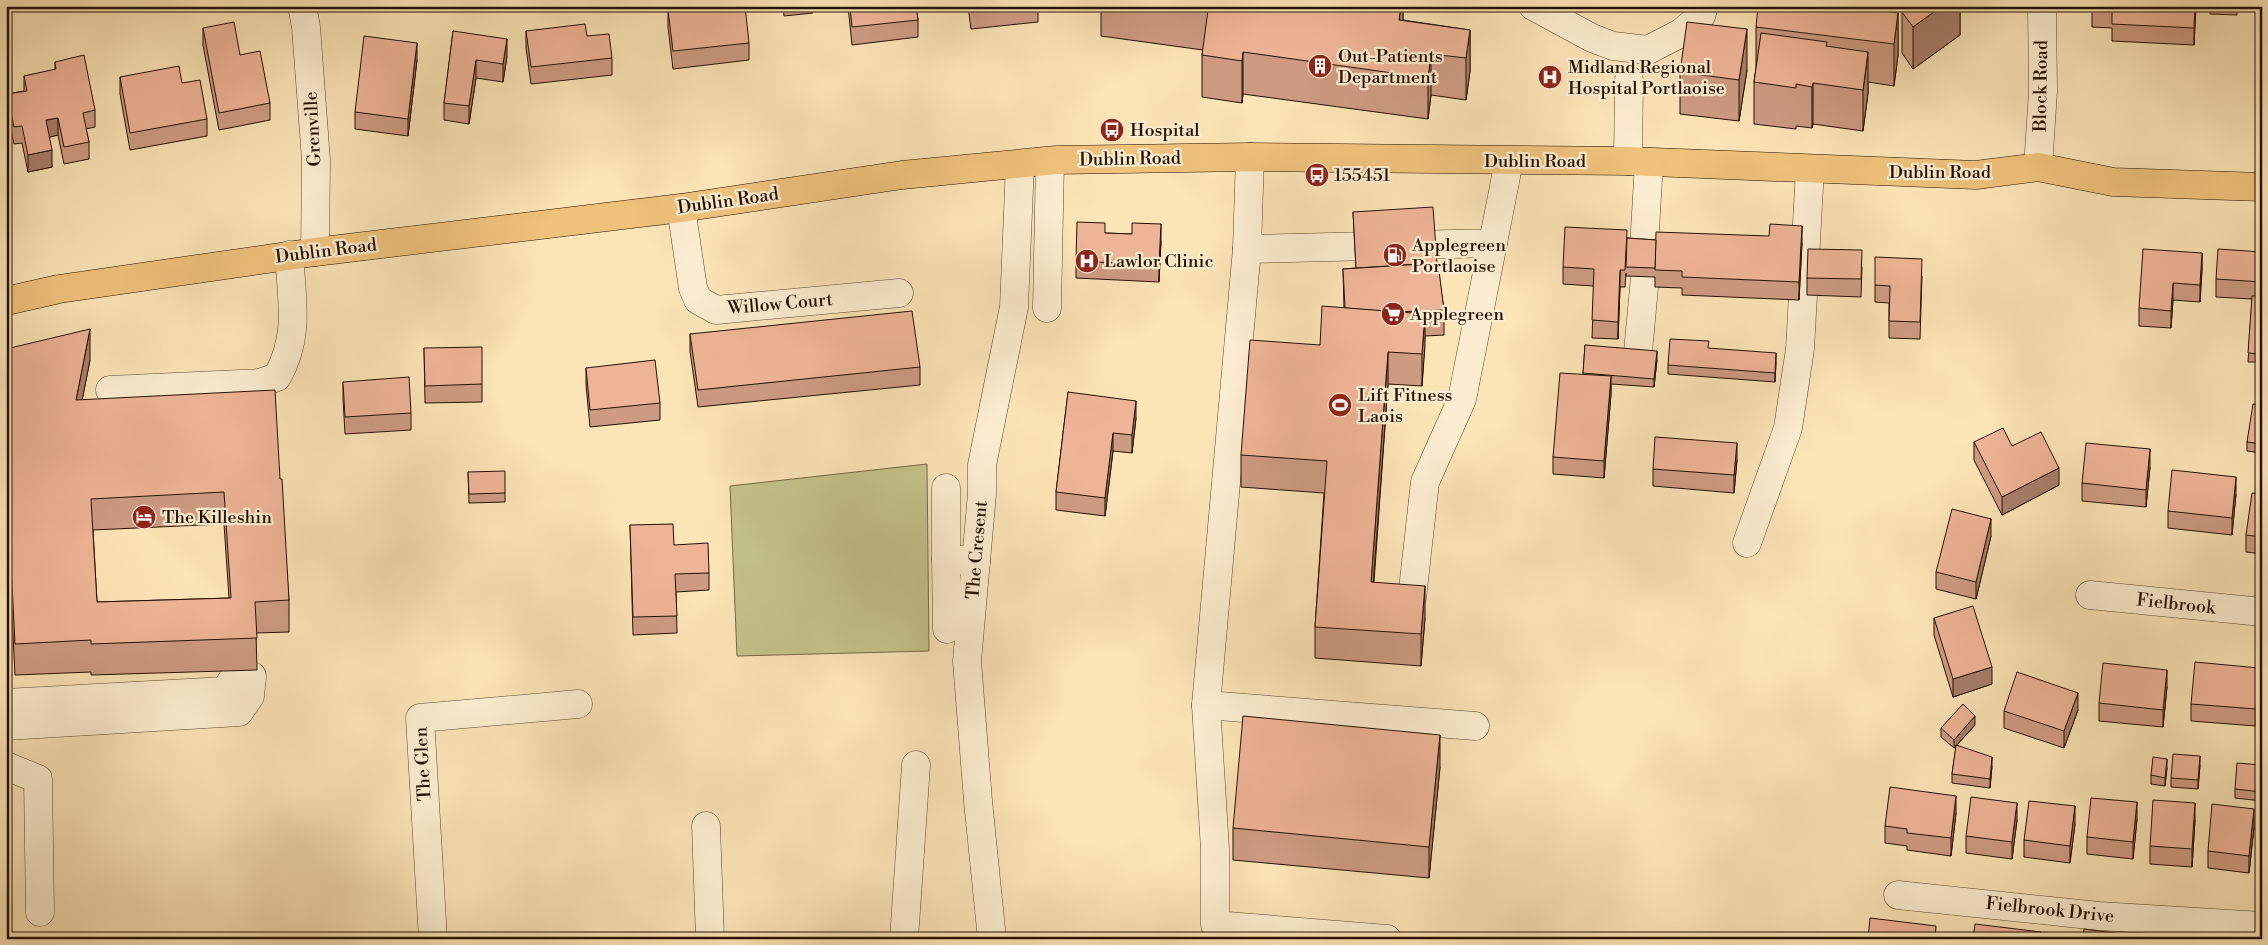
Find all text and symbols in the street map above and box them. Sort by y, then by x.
street label: Block Road [2029,39,2053,133]
place label: Out-Patients Department [1338,45,1443,89]
building icon: Out-Patients Department [1307,53,1333,79]
place label: Midland Regional Hospital Portlaoise [1568,56,1725,100]
hospital icon: Midland Regional Hospital Portlaoise [1537,64,1563,90]
street label: Grenville [300,91,326,167]
bus stop icon: Hospital [1099,117,1125,143]
place label: Hospital [1130,119,1200,142]
street label: Dublin Road [1079,147,1182,171]
street label: Dublin Road [1484,150,1587,173]
street label: Dublin Road [1889,161,1992,184]
bus stop icon: 155451 [1304,162,1330,188]
place label: 155451 [1334,164,1391,187]
street label: Dublin Road [676,182,781,219]
street label: Dublin Road [274,233,379,269]
place label: Applegreen Portlaoise [1411,234,1506,278]
fuel station icon: Applegreen Portlaoise [1382,242,1408,268]
hospital icon: Lawlor Clinic [1074,248,1100,274]
place label: Lawlor Clinic [1104,250,1214,273]
street label: Willow Court [725,288,834,320]
supermarket icon: Applegreen [1380,301,1406,327]
place label: Applegreen [1409,303,1504,326]
place label: Lift Fitness Laois [1358,384,1453,428]
sports icon: Lift Fitness Laois [1327,392,1353,418]
street label: The Cresent [961,499,993,600]
hotel icon: The Killeshin [131,504,157,530]
place label: The Killeshin [162,506,272,529]
street label: Fielbrook [2135,588,2218,620]
street label: The Glen [410,726,436,802]
street label: Fielbrook Drive [1985,892,2115,928]

